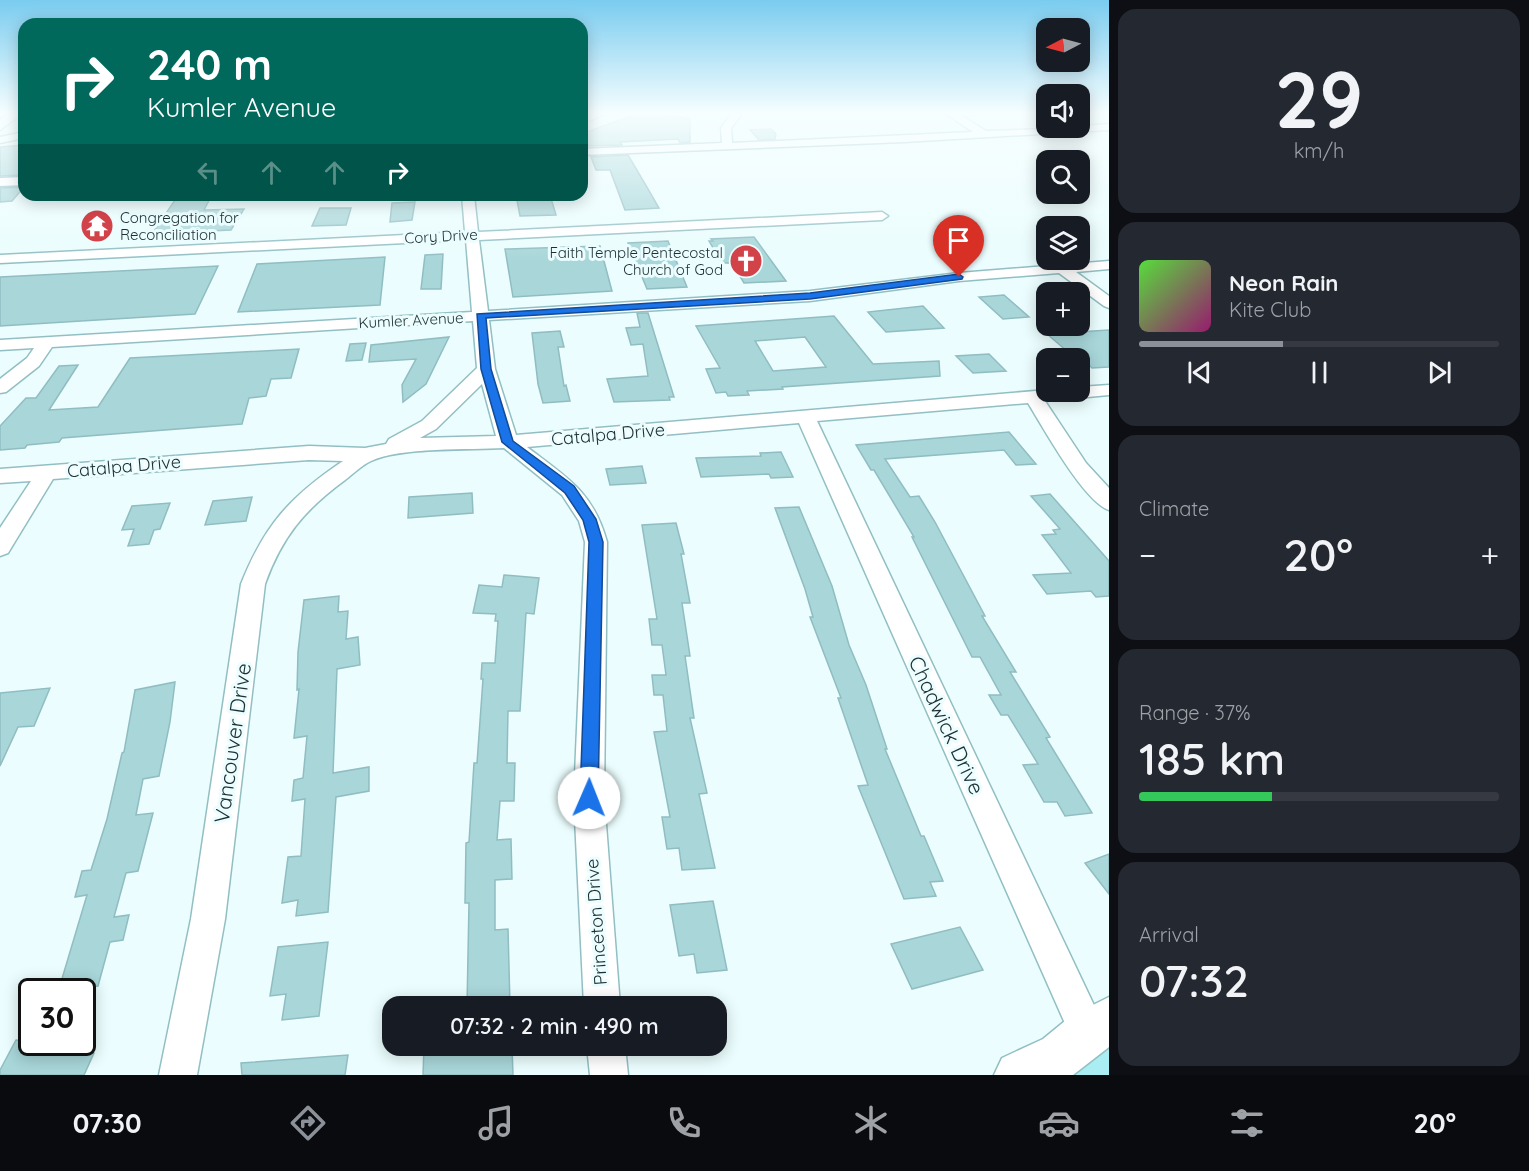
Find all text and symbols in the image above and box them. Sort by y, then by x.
north arrow [1036,18,1090,72]
map controls [1036,18,1090,402]
text: 240 m [147,38,272,91]
icon: right [48,42,126,120]
text: 29 [1275,50,1363,148]
button: sound [1036,84,1090,138]
text: Kumler Avenue [147,90,336,124]
text: km/h [1294,138,1344,163]
button: search [1036,150,1090,204]
icon: left [192,156,225,189]
icon: ahead [255,156,288,189]
icon: ahead [318,156,351,189]
icon: right [381,156,414,189]
temple icon: Congregation for Reconciliation [79,208,115,244]
place label: Congregation for Reconciliation [120,208,239,244]
pin [933,215,984,277]
button: layers [1036,216,1090,270]
icon: arrive [942,224,975,257]
street label: Cory Drive [404,225,478,247]
place label: Faith Temple Pentecostal Church of God [550,243,723,279]
church icon: Faith Temple Pentecostal Church of God [728,243,764,279]
text: Neon Rain [1229,269,1338,297]
button: + [1036,282,1090,336]
text: Kite Club [1229,297,1311,322]
street label: Kumler Avenue [358,308,464,332]
button: − [1036,348,1090,402]
icon: previous [1183,356,1216,389]
icon: pause [1303,356,1336,389]
icon: next [1423,356,1456,389]
street label: Catalpa Drive [550,418,666,450]
street label: Catalpa Drive [66,450,182,482]
text: Climate [1139,496,1209,521]
text: 20° [1284,526,1353,582]
text: − [1139,534,1156,575]
text: + [1480,534,1499,575]
street label: Chadwick Drive [904,652,990,798]
street label: Vancouver Drive [208,661,256,825]
text: Range · 37% [1139,700,1251,725]
text: 185 km [1139,730,1285,786]
position arrow [557,766,621,830]
street label: Princeton Drive [580,858,612,986]
text: Arrival [1139,922,1199,947]
text: 07:32 [1139,952,1249,1008]
speed limit sign: 30 [18,978,96,1056]
text: 07:32 · 2 min · 490 m [450,1012,659,1040]
icon: directions [287,1102,329,1144]
icon: music [475,1102,517,1144]
icon: phone [663,1102,705,1144]
icon: climate [850,1102,892,1144]
icon: car [1038,1102,1080,1144]
icon: filters [1226,1102,1268,1144]
text: 07:30 [73,1106,142,1140]
text: 20° [1414,1106,1456,1140]

